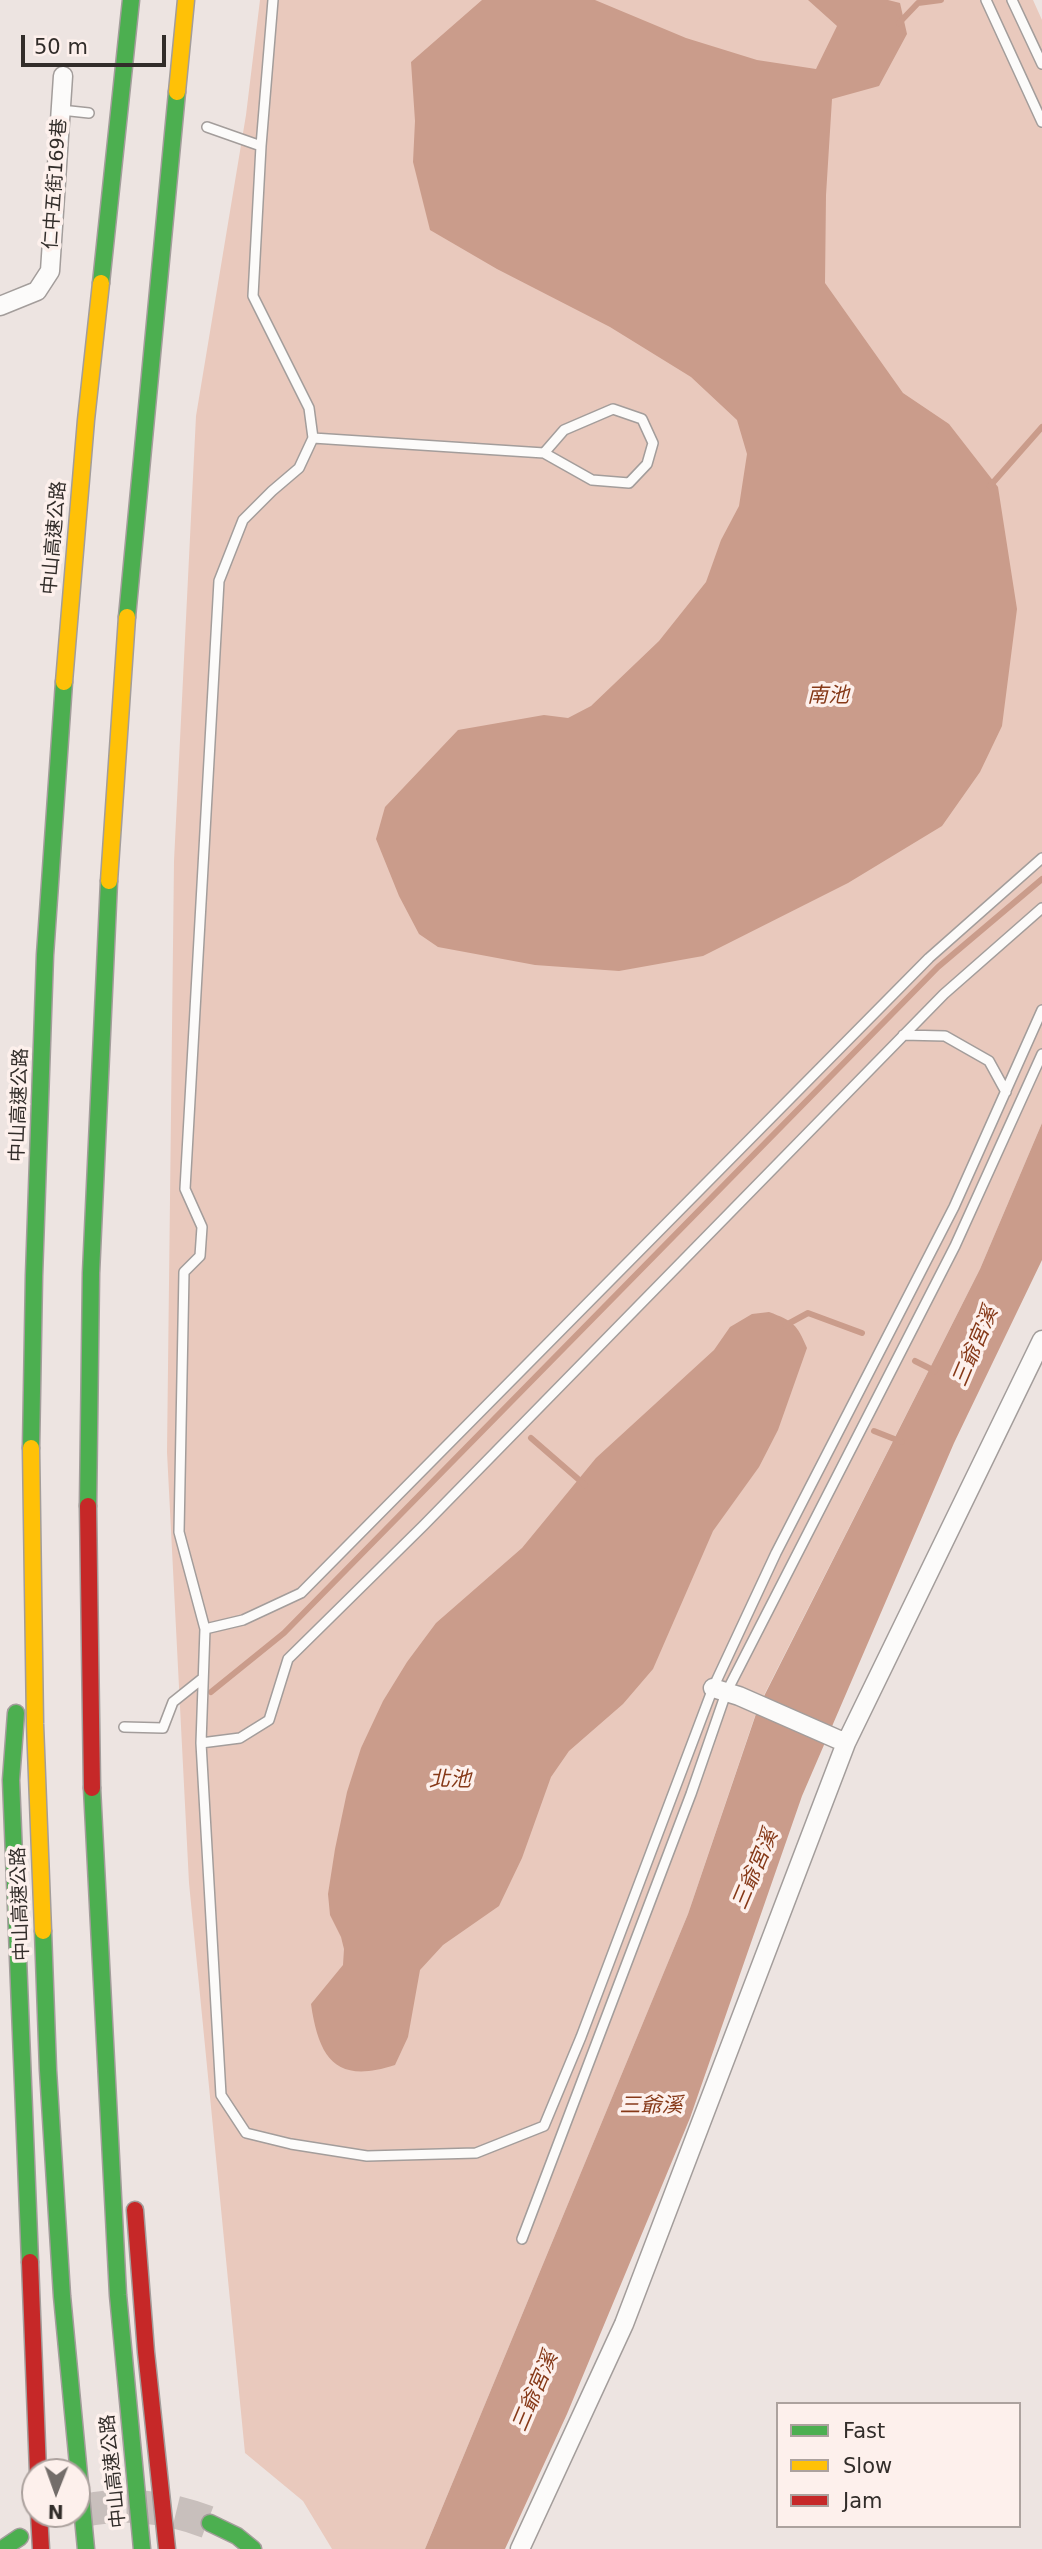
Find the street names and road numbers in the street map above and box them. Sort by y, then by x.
street label: 仁中五街169巷 [40,118,72,250]
street label: 中山高速公路 [39,480,71,596]
street label: 中山高速公路 [7,1048,33,1162]
street label: 中山高速公路 [8,1847,34,1961]
street label: 中山高速公路 [97,2413,131,2529]

